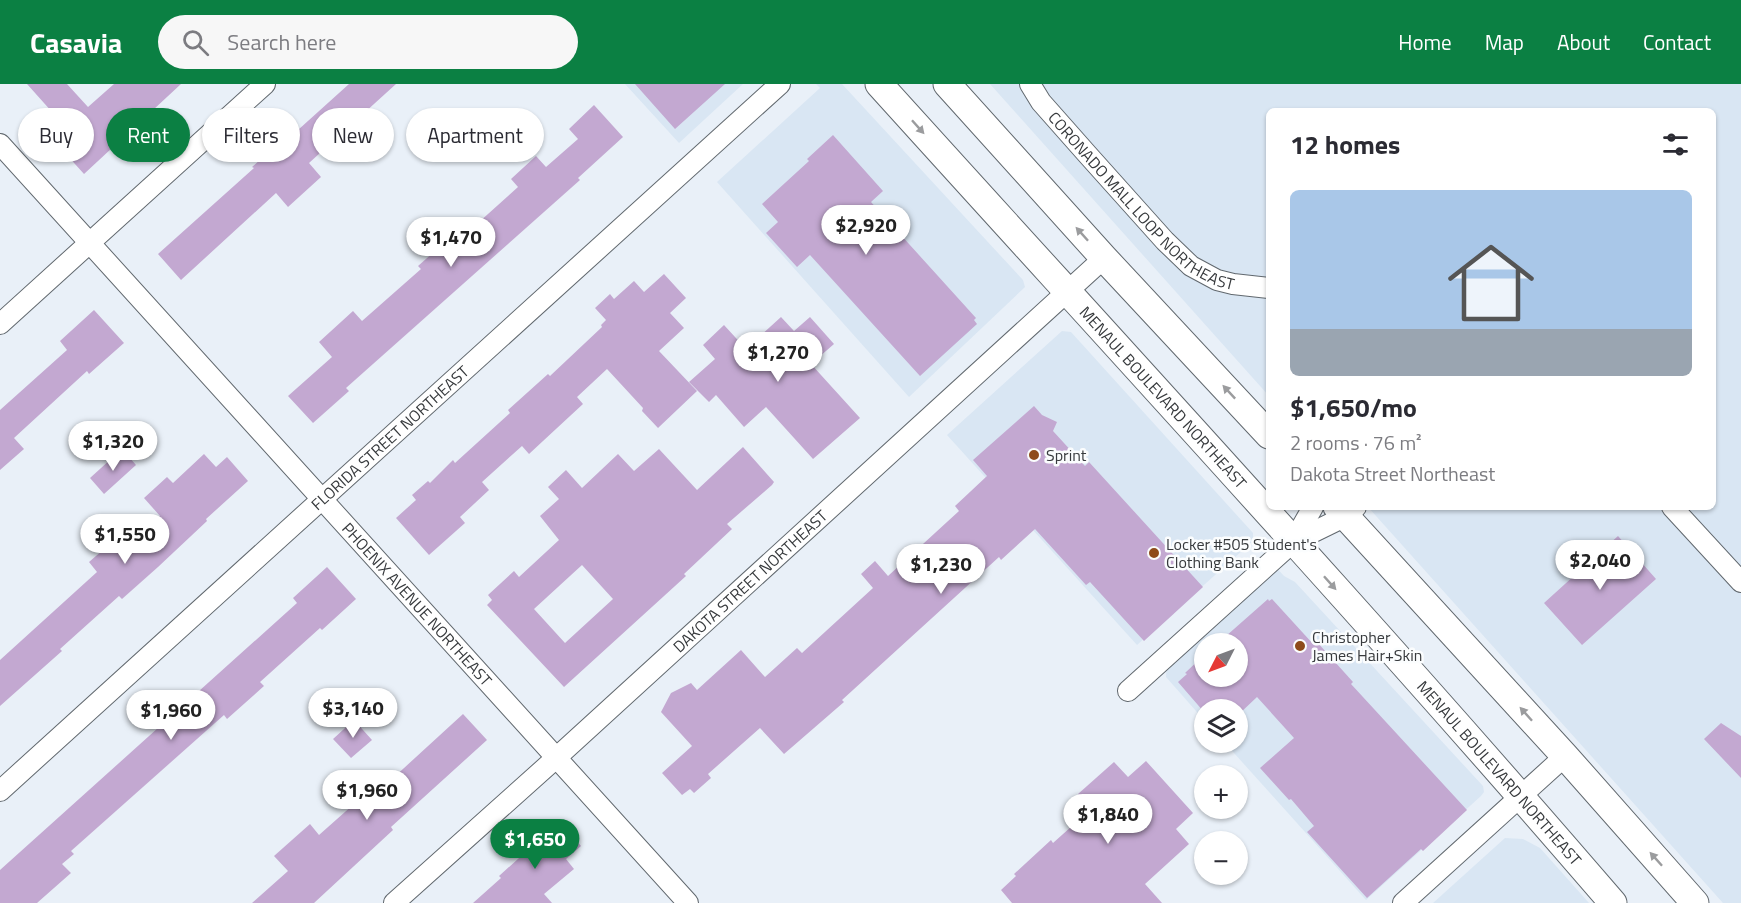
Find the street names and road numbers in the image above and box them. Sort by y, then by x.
street label: CORONADO MALL LOOP NORTHEAST [1043,106,1238,296]
street label: MENAUL BOULEVARD NORTHEAST [1074,301,1253,494]
street label: FLORIDA STREET NORTHEAST [305,359,474,516]
street label: DAKOTA STREET NORTHEAST [667,504,833,658]
street label: PHOENIX AVENUE NORTHEAST [336,517,498,692]
street label: MENAUL BOULEVARD NORTHEAST [1411,675,1588,871]

